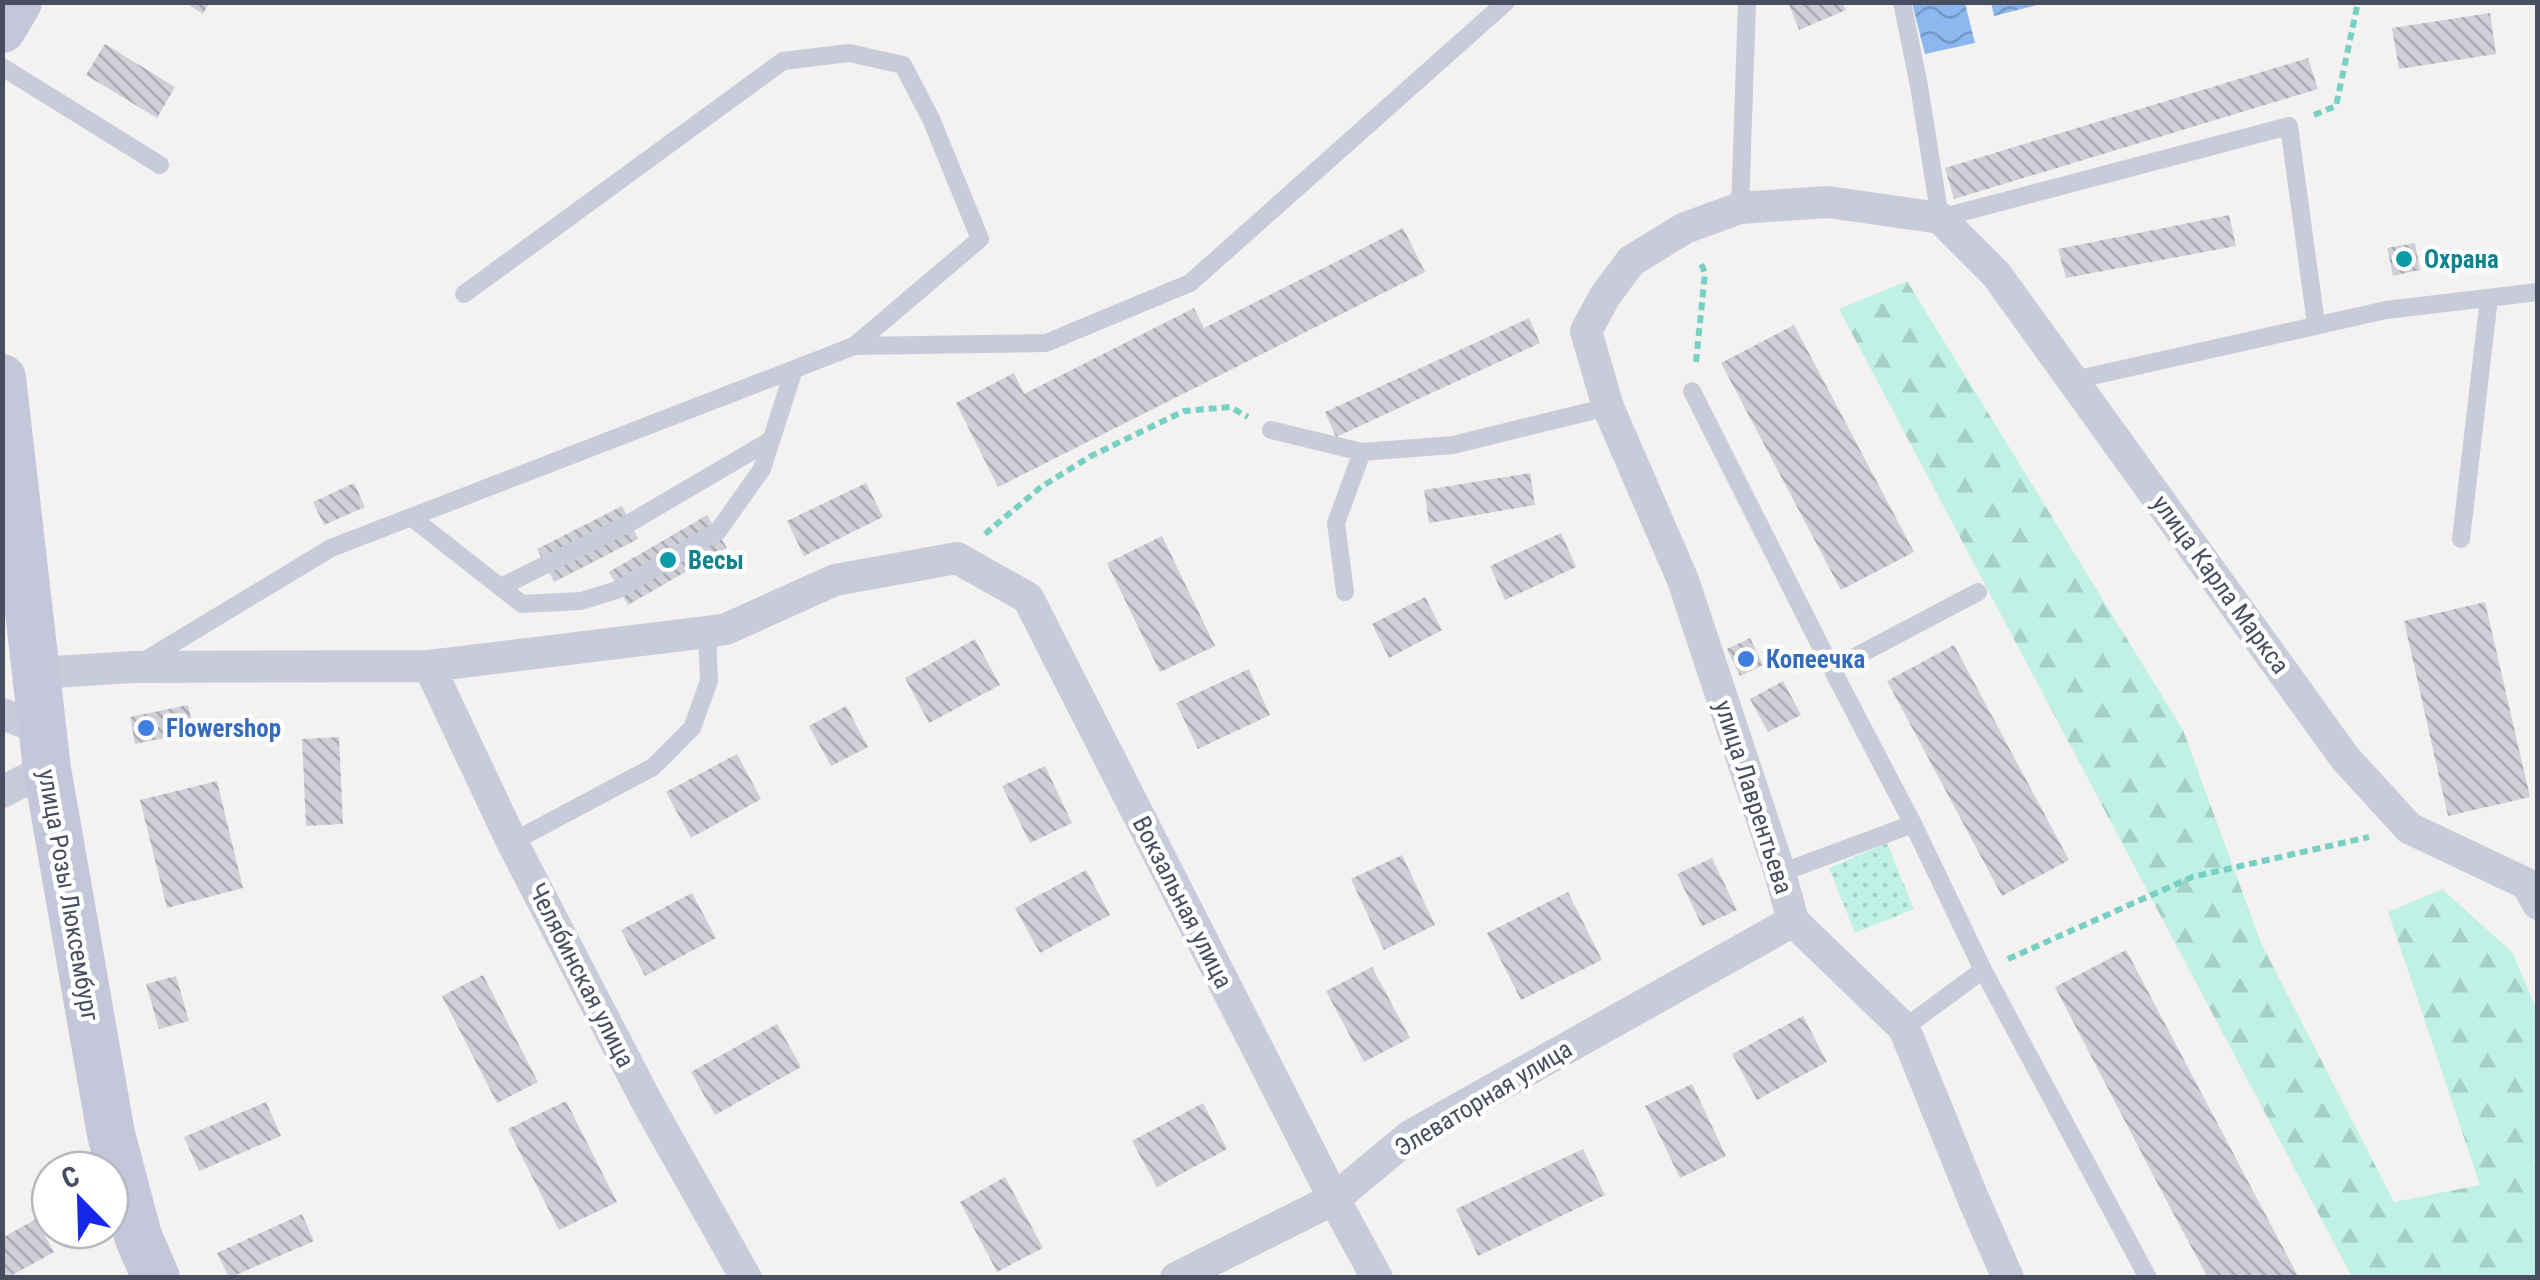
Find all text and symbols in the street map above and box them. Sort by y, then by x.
place label: Охрана [2424,245,2499,274]
marker: Охрана [2393,248,2415,270]
street label: улица Карла Маркса [2146,489,2295,679]
place label: Весы [688,546,744,575]
marker: Весы [657,549,679,571]
place label: Копеечка [1766,645,1865,674]
marker: Копеечка [1735,648,1757,670]
street label: улица Лаврентьева [1709,697,1798,898]
place label: Flowershop [166,714,281,743]
marker: Flowershop [135,717,157,739]
street label: улица Розы Люксембург [32,767,105,1023]
street label: Вокзальная улица [1127,811,1238,993]
street label: Челябинская улица [523,878,640,1072]
street label: Элеваторная улица [1390,1034,1577,1163]
north arrow [30,1150,130,1250]
text: С [57,1159,84,1196]

